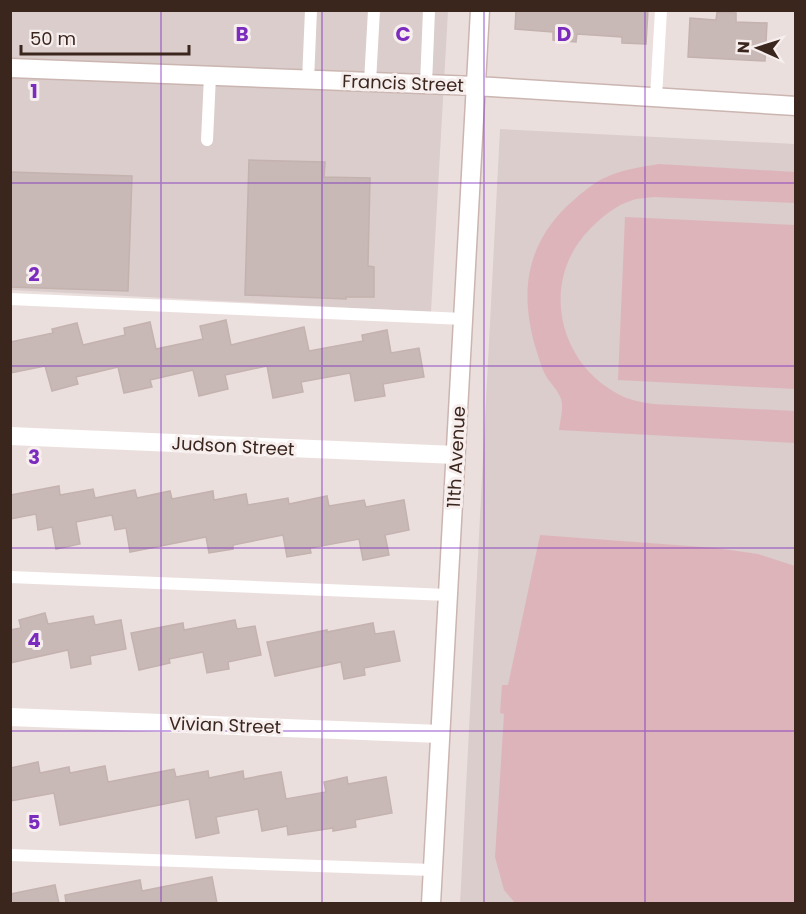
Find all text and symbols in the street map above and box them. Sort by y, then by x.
scale bar [21,18,189,56]
north arrow [728,18,788,78]
text: B [235,20,249,48]
text: C [395,20,411,48]
text: D [557,20,571,48]
text: 50 m [30,26,76,51]
text: N [732,41,755,54]
street label: Francis Street [342,68,464,98]
text: 1 [30,77,38,105]
text: 2 [28,260,40,288]
street label: 11th Avenue [441,405,471,509]
street label: Judson Street [171,430,295,462]
text: 3 [28,443,40,471]
text: 4 [27,626,41,654]
street label: Vivian Street [168,711,282,739]
text: 5 [28,808,41,836]

